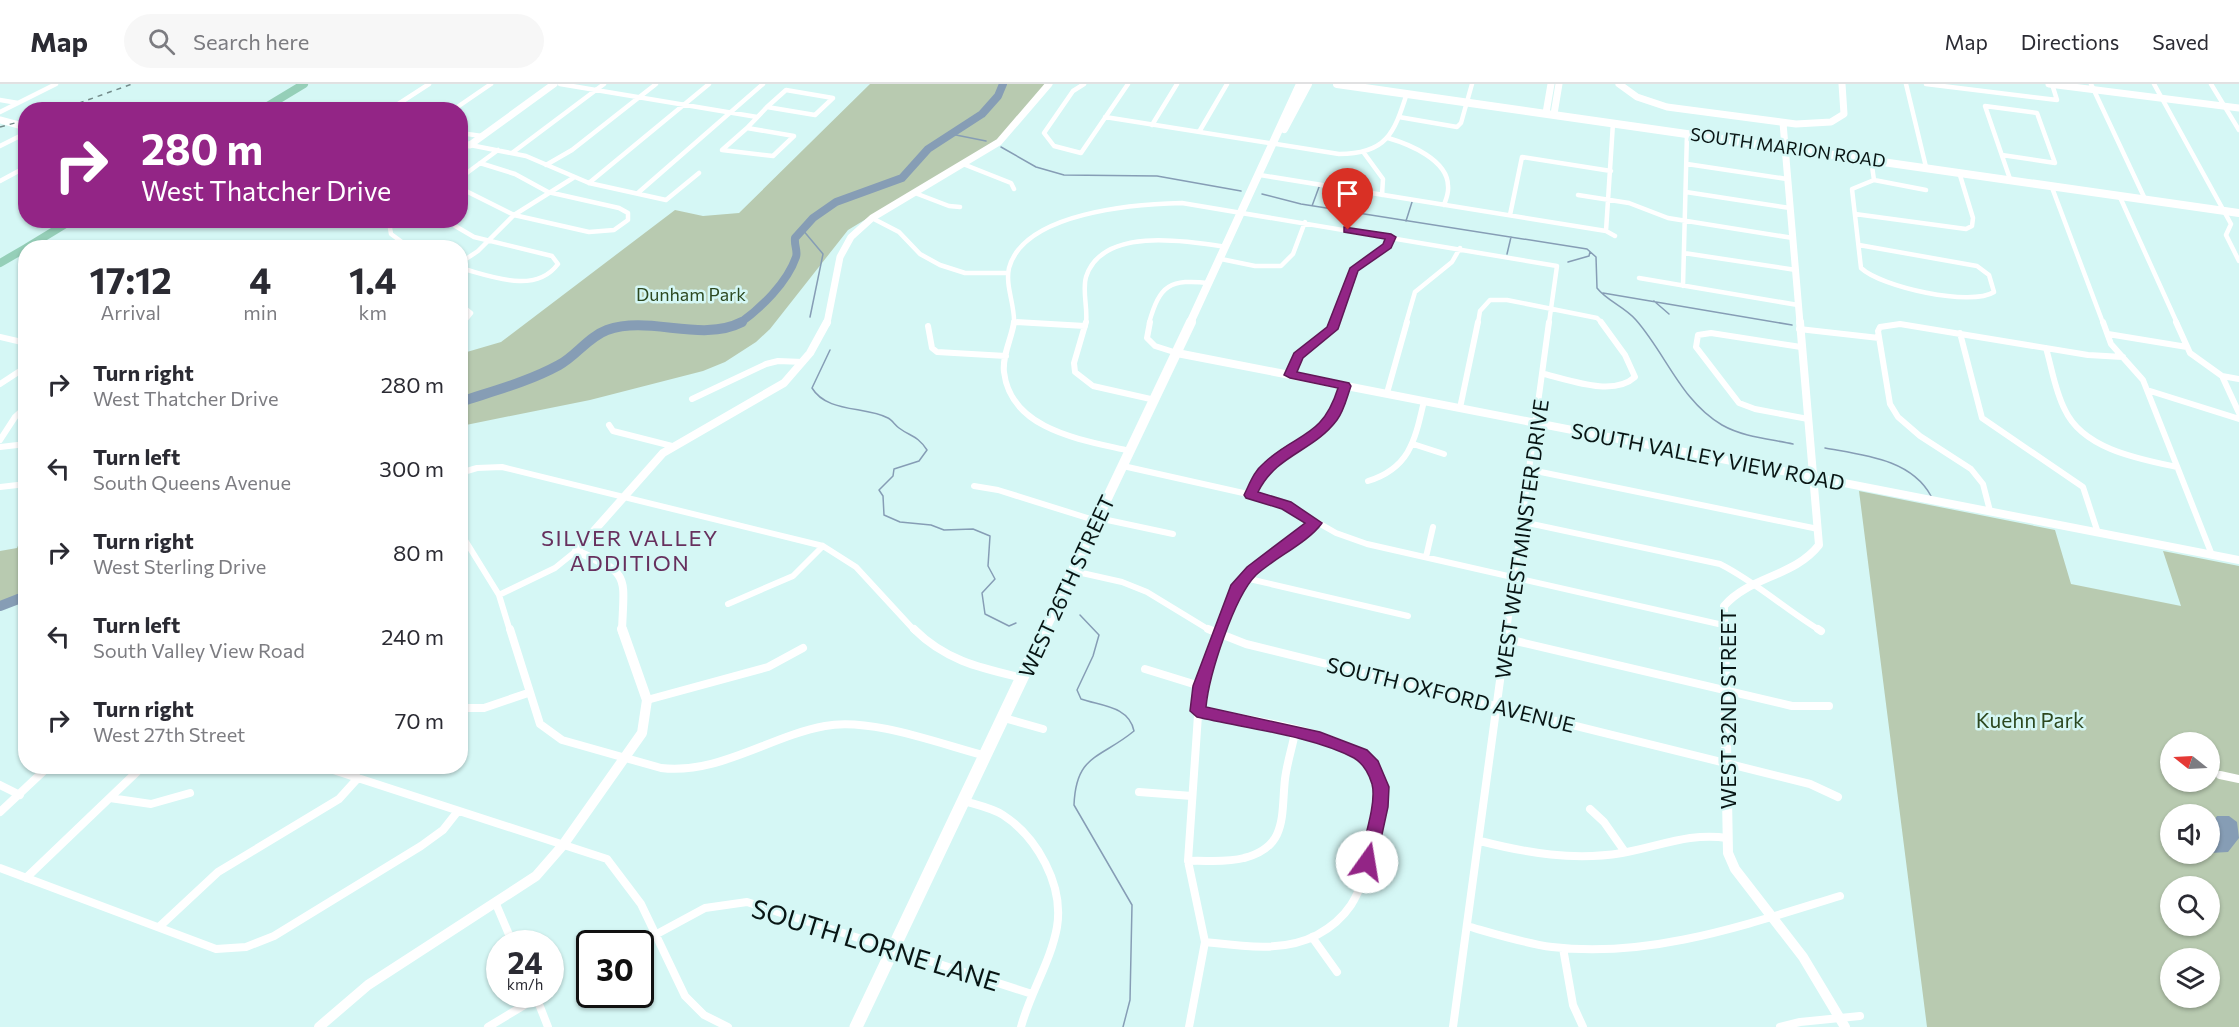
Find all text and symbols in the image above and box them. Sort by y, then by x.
search box [124,14,544,68]
text: Map [30,24,88,58]
icon: search [145,25,178,58]
text: Search here [193,28,309,55]
text: Map [1945,29,1988,54]
text: Directions [2021,29,2119,54]
text: Saved [2152,29,2209,54]
text: 280 m [141,122,263,174]
street label: SOUTH MARION ROAD [1689,122,1887,172]
icon: right [42,126,120,204]
pin [1322,168,1373,230]
text: West Thatcher Drive [141,174,391,207]
icon: arrive [1331,177,1364,210]
text: 17:12 [89,257,172,301]
text: 4 [249,257,271,301]
text: 1.4 [349,257,397,301]
park label: Dunham Park [636,283,746,305]
text: Arrival [100,300,161,324]
text: min [243,300,277,324]
text: km [359,300,387,324]
text: Turn right [93,359,194,386]
icon: right [42,368,75,401]
text: 280 m [381,371,444,398]
text: West Thatcher Drive [93,386,278,410]
street label: WEST WESTMINSTER DRIVE [1489,398,1553,680]
street label: SOUTH VALLEY VIEW ROAD [1569,417,1847,495]
text: Turn left [93,443,180,470]
icon: left [42,452,75,485]
text: 300 m [379,455,444,482]
text: South Queens Avenue [93,470,291,494]
street label: WEST 26TH STREET [1013,491,1119,681]
district label: SILVER VALLEY ADDITION [541,524,719,576]
text: Turn right [93,527,194,554]
icon: right [42,536,75,569]
text: 80 m [393,539,444,566]
text: West Sterling Drive [93,554,266,578]
street label: WEST 32ND STREET [1715,609,1740,809]
text: Turn left [93,611,180,638]
icon: left [42,620,75,653]
text: 240 m [381,623,444,650]
text: South Valley View Road [93,638,305,662]
street label: SOUTH OXFORD AVENUE [1324,651,1578,737]
text: Turn right [93,695,194,722]
icon: right [42,704,75,737]
text: 70 m [395,707,444,734]
park label: Kuehn Park [1976,707,2084,732]
text: West 27th Street [93,722,245,746]
north arrow [2160,732,2220,792]
map controls [2160,732,2220,1008]
button: sound [2160,804,2220,864]
position arrow [1335,830,1399,894]
button: search [2160,876,2220,936]
street label: SOUTH LORNE LANE [748,892,1004,996]
speed limit sign: 30 [576,930,654,1008]
text: 24 [507,943,543,980]
button: layers [2160,948,2220,1008]
text: km/h [507,975,543,993]

